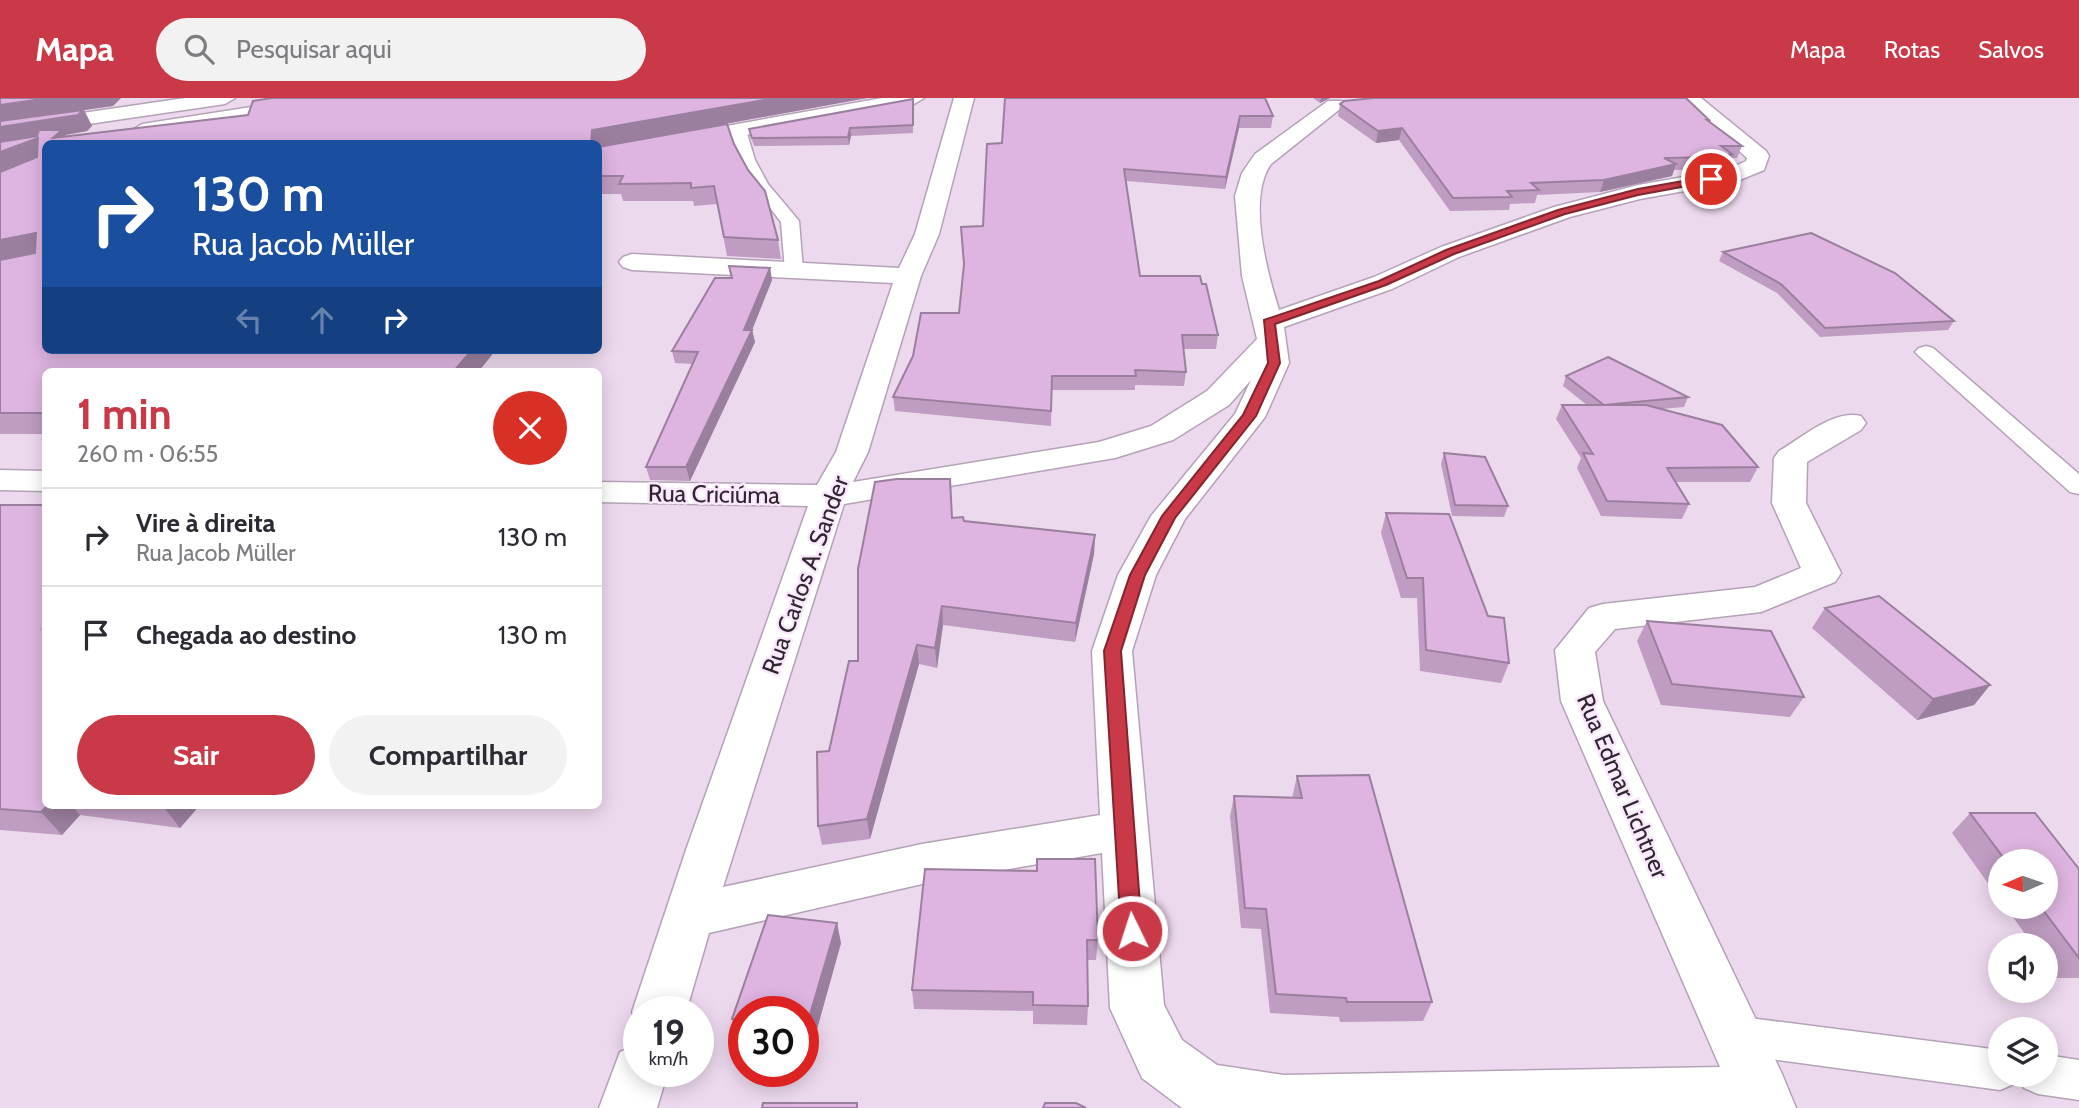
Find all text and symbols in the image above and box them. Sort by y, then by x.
search box [156,18,646,81]
text: Mapa [35,29,114,69]
icon: search [180,30,218,68]
text: Pesquisar aqui [236,33,392,65]
text: Mapa [1790,35,1846,64]
text: Rotas [1884,35,1940,64]
text: Salvos [1978,35,2044,64]
pin [1681,149,1741,209]
icon: arrive [1692,160,1730,198]
text: 130 m [192,164,325,223]
icon: right [77,168,168,259]
text: Rua Jacob Müller [192,224,414,263]
icon: left [230,301,268,339]
icon: ahead [303,301,341,339]
icon: right [376,301,414,339]
text: 1 min [77,388,172,440]
button: close [493,391,567,465]
text: 260 m · 06:55 [77,440,218,468]
street label: Rua Carlos A. Sander [756,471,855,678]
street label: Rua Criciúma [648,478,781,510]
text: Vire à direita [136,507,276,539]
icon: right [77,518,115,556]
text: 130 m [498,521,567,553]
text: Rua Jacob Müller [136,539,296,567]
icon: arrive [77,616,115,654]
text: Chegada ao destino [136,619,356,651]
text: 130 m [498,619,567,651]
street label: Rua Edmar Lichtner [1571,689,1675,883]
button: Sair [77,715,315,795]
button: Compartilhar [329,715,567,795]
north arrow [1988,849,2058,919]
map controls [1988,849,2058,1087]
position arrow [1095,894,1169,968]
button: sound [1988,933,2058,1003]
speed limit sign: 30 [728,996,819,1087]
text: 19 [652,1011,685,1054]
button: layers [1988,1017,2058,1087]
text: km/h [649,1048,688,1070]

